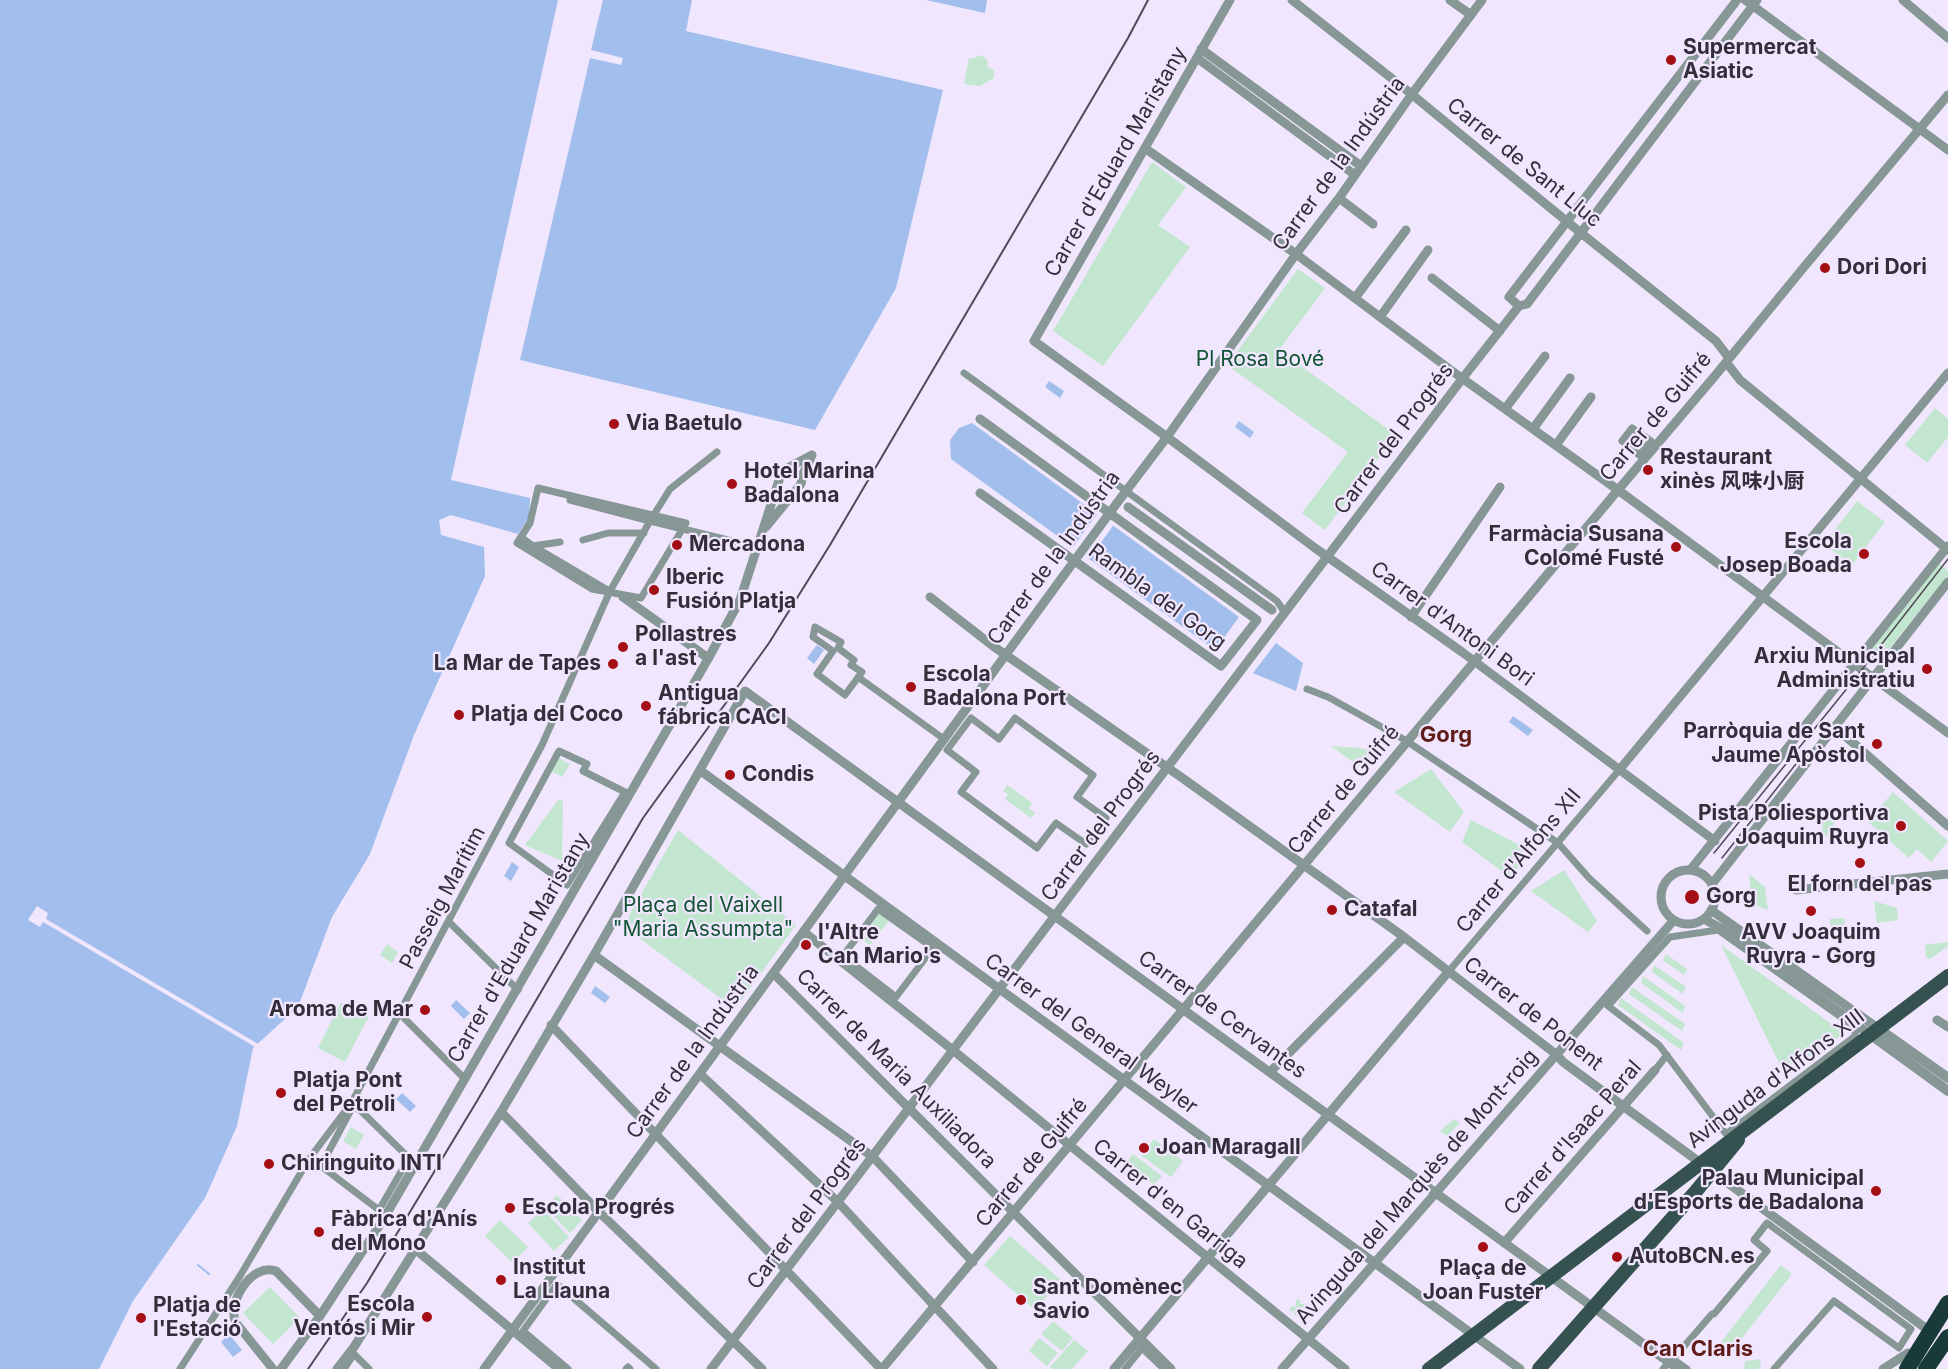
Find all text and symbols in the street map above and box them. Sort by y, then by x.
place label: Supermercat Asiatic [1683,35,1816,85]
street label: Carrer d'Eduard Maristany [1040,42,1192,282]
marker: Supermercat Asiatic [1664,53,1678,67]
street label: Carrer de la Indústria [1267,72,1411,256]
street label: Carrer de Sant Lluc [1442,93,1606,233]
place label: Dori Dori [1837,255,1927,281]
marker: Dori Dori [1818,261,1832,275]
park label: Pl Rosa Bové [1196,347,1324,373]
street label: Carrer de Guifré [1595,347,1717,487]
street label: Carrer del Progrés [1329,359,1459,519]
place label: Via Baetulo [626,411,742,437]
marker: Via Baetulo [607,417,621,431]
place label: Restaurant xinès 风味小厨 [1660,445,1804,495]
place label: Hotel Marina Badalona [744,459,875,509]
marker: Restaurant xinès 风味小厨 [1641,463,1655,477]
street label: Carrer de la Indústria [982,466,1126,650]
marker: Hotel Marina Badalona [725,477,739,491]
place label: Farmàcia Susana Colomé Fusté [1489,522,1664,572]
place label: Escola Josep Boada [1720,529,1852,579]
place label: Mercadona [689,532,805,558]
marker: Mercadona [670,538,684,552]
street label: Rambla del Gorg [1083,539,1231,655]
marker: Farmàcia Susana Colomé Fusté [1669,540,1683,554]
marker: Escola Josep Boada [1857,547,1871,561]
street label: Carrer d'Antoni Bori [1365,556,1539,692]
place label: Iberic Fusión Platja [666,565,796,615]
marker: Iberic Fusión Platja [647,583,661,597]
place label: Pollastres a l'ast [635,622,737,672]
marker: Pollastres a l'ast [616,640,630,654]
place label: Arxiu Municipal Administratiu [1754,644,1915,694]
place label: La Mar de Tapes [434,651,601,677]
marker: La Mar de Tapes [606,657,620,671]
place label: Escola Badalona Port [923,662,1066,712]
marker: Arxiu Municipal Administratiu [1920,662,1934,676]
marker: Escola Badalona Port [904,680,918,694]
place label: Antigua fábrica CACI [658,681,787,731]
marker: Antigua fábrica CACI [639,699,653,713]
place label: Platja del Coco [471,702,623,728]
marker: Platja del Coco [452,708,466,722]
place label: Parròquia de Sant Jaume Apòstol [1683,719,1865,769]
street label: Carrer de Guifré [1283,720,1405,860]
district label: Gorg [1420,722,1472,748]
marker: Parròquia de Sant Jaume Apòstol [1870,737,1884,751]
street label: Carrer del Progrés [1036,746,1166,906]
place label: Condis [742,762,814,788]
marker: Condis [723,768,737,782]
street label: Carrer d'Alfons XII [1451,784,1587,938]
place label: Pista Poliesportiva Joaquim Ruyra [1698,801,1889,851]
marker: Pista Poliesportiva Joaquim Ruyra [1894,819,1908,833]
street label: Passeig Marítim [395,822,491,974]
street label: Carrer d'Eduard Maristany [443,828,595,1068]
marker: El forn del pas [1853,856,1867,870]
place label: El forn del pas [1788,872,1932,898]
place label: Gorg [1706,884,1756,910]
marker: Gorg [1683,888,1701,906]
park label: Plaça del Vaixell "Maria Assumpta" [613,893,793,943]
place label: Catafal [1344,897,1418,923]
marker: Catafal [1325,903,1339,917]
marker: AVV Joaquim Ruyra - Gorg [1804,904,1818,918]
place label: l'Altre Can Mario's [818,920,941,970]
place label: AVV Joaquim Ruyra - Gorg [1741,920,1881,970]
marker: l'Altre Can Mario's [799,938,813,952]
street label: Carrer de Cervantes [1133,946,1311,1084]
street label: Carrer del General Weyler [980,948,1202,1120]
street label: Carrer de Ponent [1458,952,1608,1076]
street label: Carrer de la Indústria [621,960,765,1144]
street label: Carrer de Maria Auxiliadora [791,964,1001,1174]
place label: Aroma de Mar [269,997,413,1023]
marker: Aroma de Mar [418,1003,432,1017]
street label: Avinguda d'Alfons XIII [1682,1004,1870,1154]
street label: Avinguda del Marquès de Mont-roig [1291,1044,1543,1330]
street label: Carrer d'Isaac Peral [1499,1056,1647,1220]
place label: Platja Pont del Petroli [293,1068,402,1118]
marker: Platja Pont del Petroli [274,1086,288,1100]
street label: Carrer de Guifré [971,1093,1093,1233]
street label: Carrer del Progrés [742,1134,872,1294]
street label: Carrer d'en Garriga [1087,1134,1253,1274]
place label: Joan Maragall [1156,1135,1301,1161]
marker: Joan Maragall [1137,1141,1151,1155]
place label: Chiringuito INTI [281,1151,442,1177]
marker: Chiringuito INTI [262,1157,276,1171]
place label: Palau Municipal d'Esports de Badalona [1634,1166,1864,1216]
marker: Palau Municipal d'Esports de Badalona [1869,1184,1883,1198]
place label: Escola Progrés [522,1195,675,1221]
marker: Escola Progrés [503,1201,517,1215]
place label: Fàbrica d'Anís del Mono [331,1207,477,1257]
marker: Fàbrica d'Anís del Mono [312,1225,326,1239]
marker: Plaça de Joan Fuster [1476,1240,1490,1254]
place label: AutoBCN.es [1629,1244,1755,1270]
marker: AutoBCN.es [1610,1250,1624,1264]
place label: Institut La Llauna [513,1255,610,1305]
place label: Plaça de Joan Fuster [1423,1256,1543,1306]
marker: Institut La Llauna [494,1273,508,1287]
place label: Sant Domènec Savio [1033,1275,1182,1325]
place label: Escola Ventós i Mir [293,1292,415,1342]
place label: Platja de l'Estació [153,1293,241,1343]
marker: Sant Domènec Savio [1014,1293,1028,1307]
marker: Escola Ventós i Mir [420,1310,434,1324]
marker: Platja de l'Estació [134,1311,148,1325]
district label: Can Claris [1643,1336,1753,1362]

